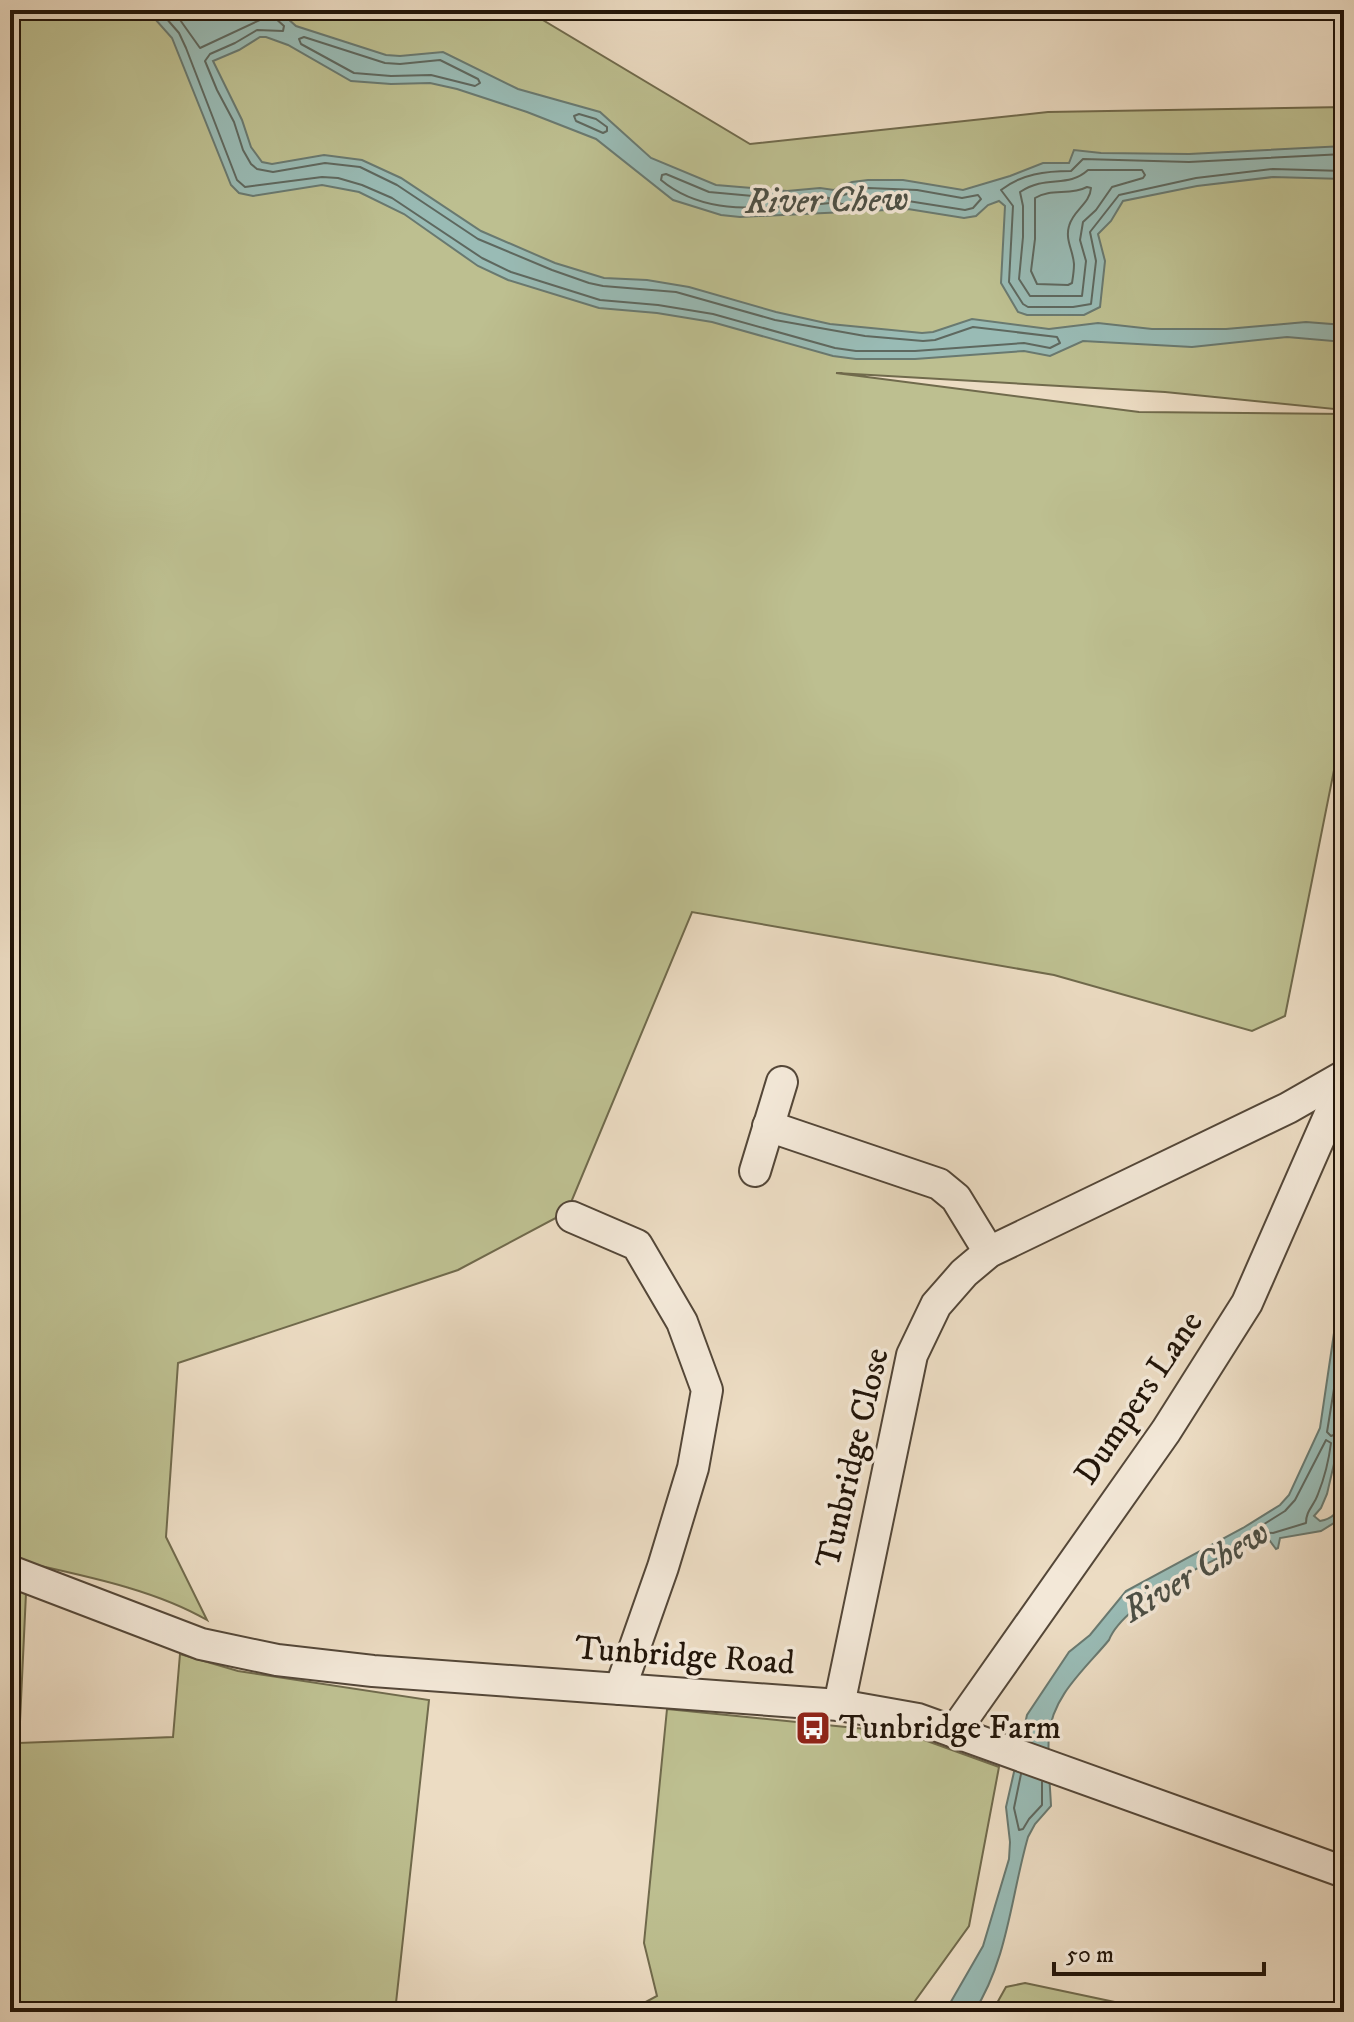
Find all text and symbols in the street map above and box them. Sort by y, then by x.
water label: River Chew [744,177,909,225]
street label: Dumpers Lane [1066,1303,1212,1493]
street label: Tunbridge Close [807,1344,899,1572]
water label: River Chew [1113,1511,1278,1634]
street label: Tunbridge Road [574,1627,796,1685]
place label: Tunbridge Farm [839,1707,1061,1749]
bus stop icon: Tunbridge Farm [794,1709,832,1747]
scale bar [1054,1926,1264,1976]
text: 50 m [1066,1940,1114,1970]

